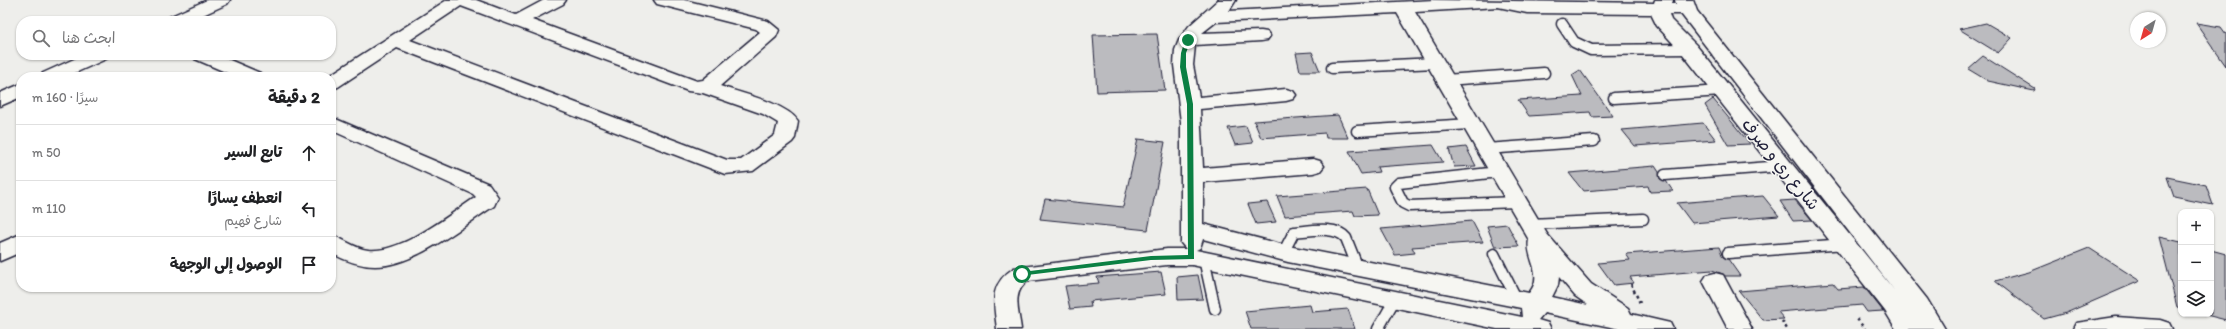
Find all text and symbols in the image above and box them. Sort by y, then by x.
north arrow [2130,12,2166,48]
search box [16,16,336,60]
icon: search [30,27,52,49]
text: ابحث هنا [62,29,116,47]
route end [1179,31,1197,49]
text: 2 دقيقة [268,87,320,107]
text: سيرًا · 160 m [32,90,98,105]
street label: شارع ري و صرف [1736,114,1824,216]
icon: ahead [298,142,320,164]
text: تابع السير [225,143,282,161]
text: 50 m [32,145,61,160]
text: انعطف يسارًا [208,189,282,207]
icon: left [298,198,320,220]
text: 110 m [32,201,66,216]
map controls [2178,209,2214,317]
button: + [2178,209,2214,245]
text: شارع فهيم [224,213,282,228]
button: − [2178,245,2214,281]
icon: arrive [298,254,320,276]
text: الوصول إلى الوجهة [170,255,282,273]
route start [1013,265,1031,283]
button: layers [2178,281,2214,317]

